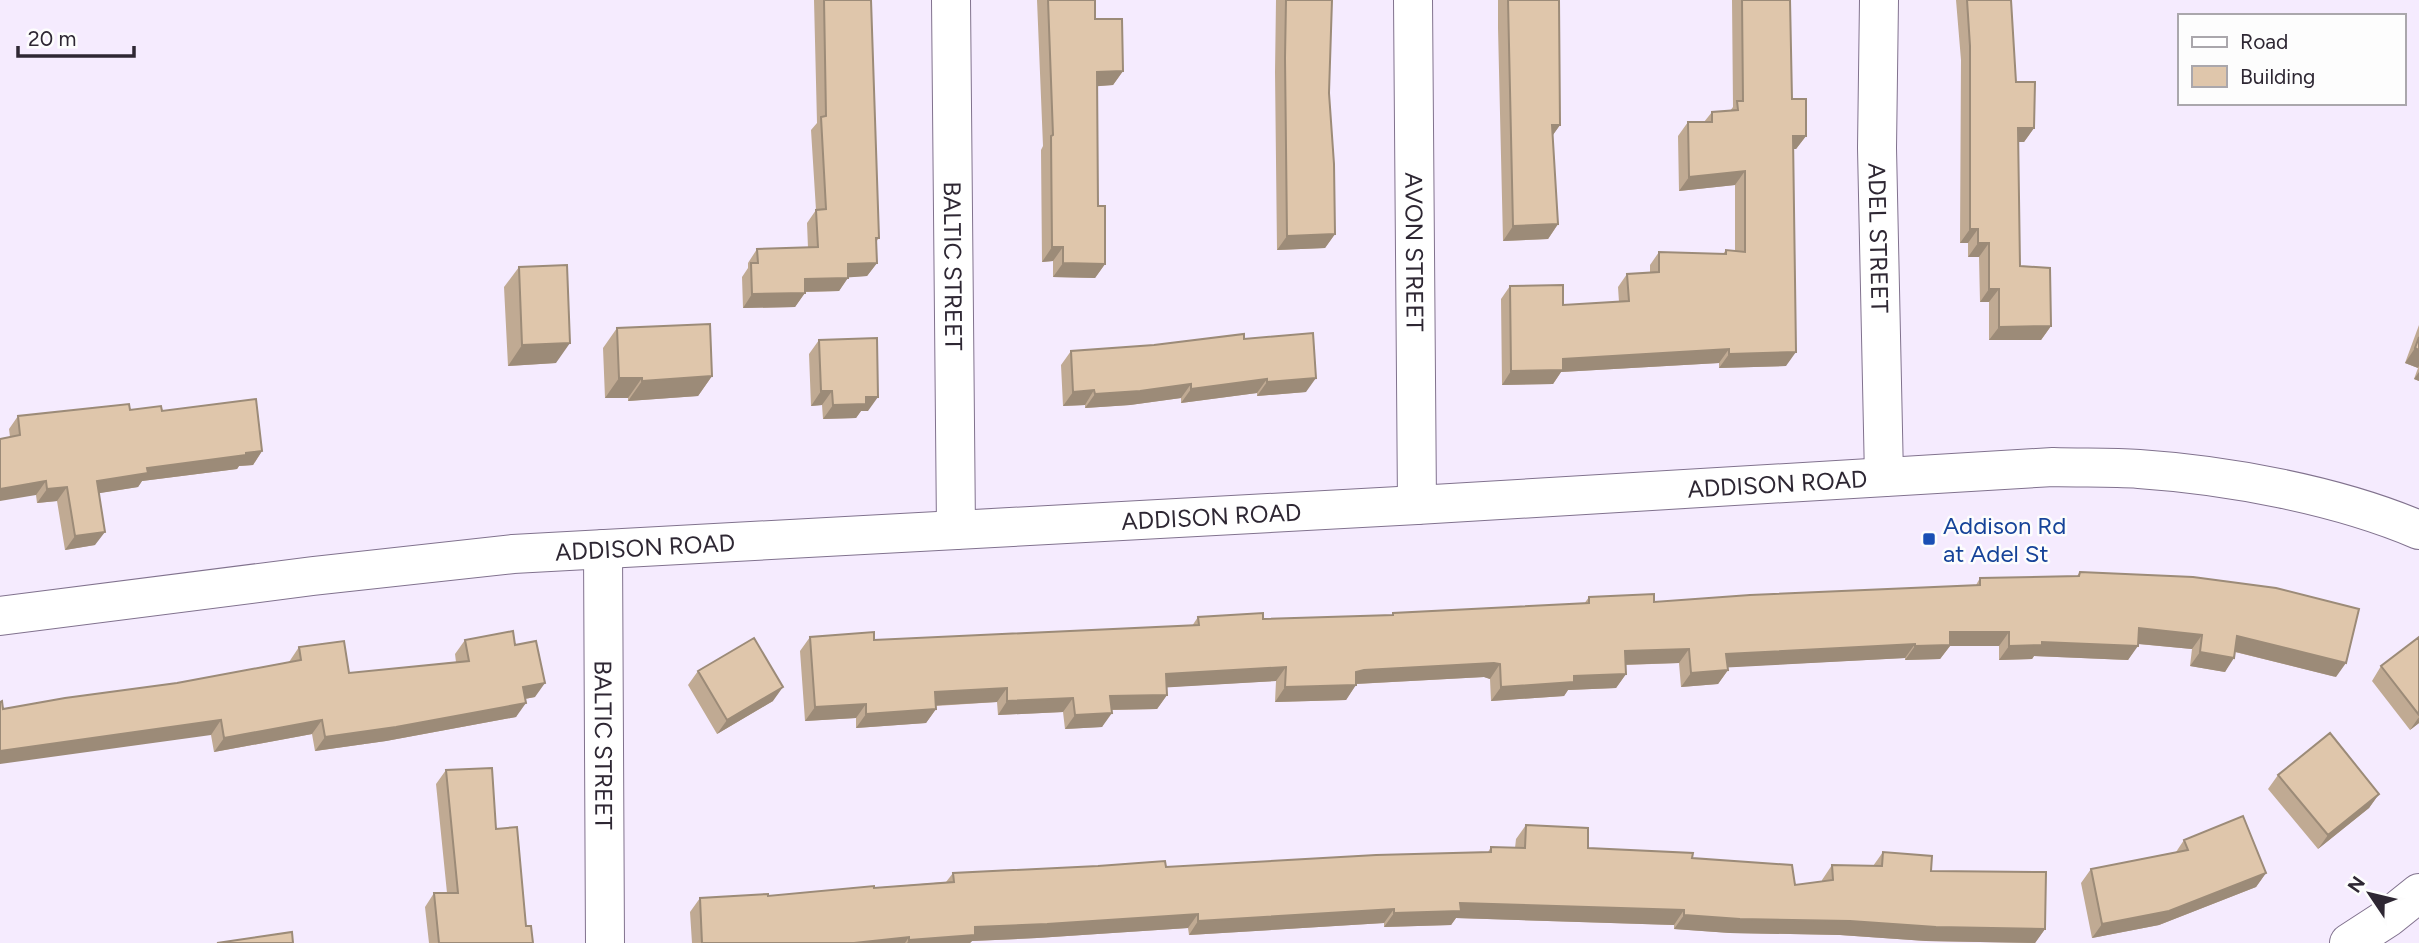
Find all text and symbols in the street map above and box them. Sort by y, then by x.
scale bar [18,14,133,58]
legend [2178,14,2405,105]
text: 20 m [28,26,76,51]
text: Road [2240,29,2288,54]
text: Building [2240,64,2315,89]
street label: ADEL STREET [1863,163,1895,313]
street label: AVON STREET [1400,172,1430,332]
street label: BALTIC STREET [938,181,969,351]
street label: ADDISON ROAD [1687,464,1868,503]
street label: ADDISON ROAD [1121,497,1302,536]
place label: Addison Rd at Adel St [1943,511,2066,568]
street label: ADDISON ROAD [554,527,736,566]
marker: Addison Rd at Adel St [1921,531,1937,547]
street label: BALTIC STREET [589,660,619,830]
north arrow [2335,859,2405,929]
text: N [2343,872,2370,897]

